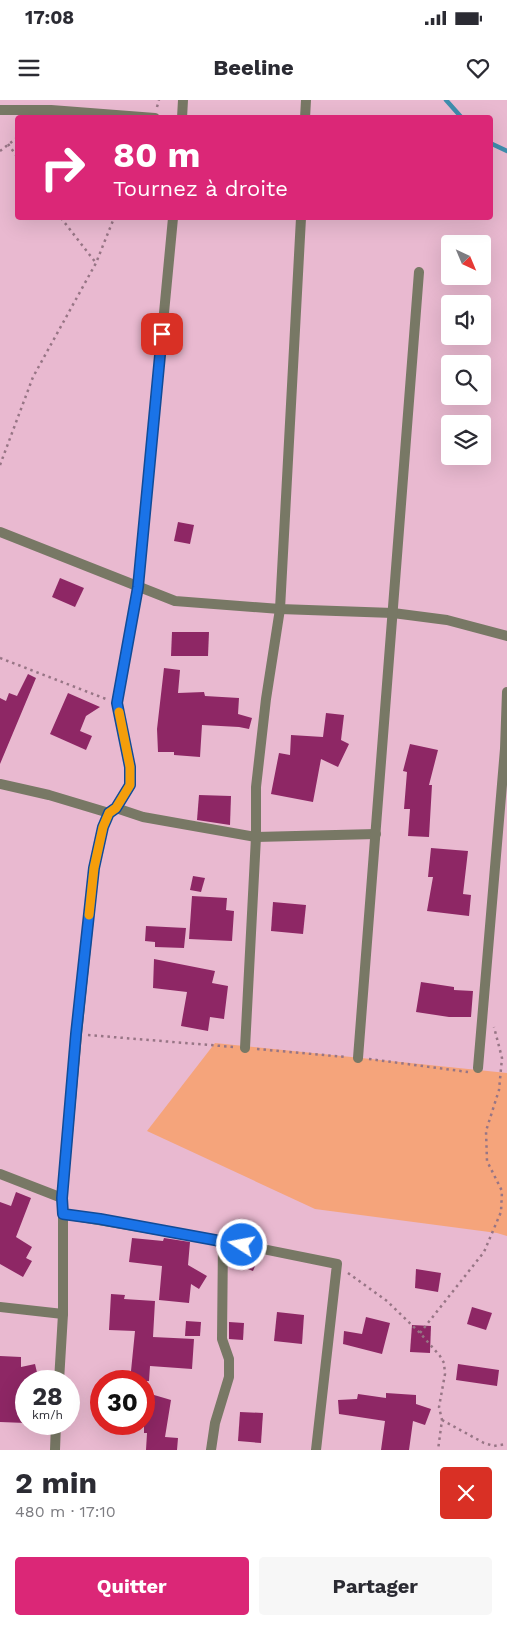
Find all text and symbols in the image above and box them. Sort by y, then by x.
text: 17:08 [25,6,74,29]
icon: menu [15,54,43,82]
icon: heart [464,54,492,82]
text: Beeline [213,55,294,80]
text: 80 m [113,134,200,176]
icon: right [30,135,95,200]
text: Tournez à droite [113,176,288,201]
north arrow [441,235,491,285]
map controls [441,235,491,465]
button: sound [441,295,491,345]
pin [141,313,183,355]
icon: arrive [148,320,176,348]
button: search [441,355,491,405]
button: layers [441,415,491,465]
position arrow [215,1218,267,1270]
speed limit sign: 30 [90,1370,155,1435]
text: 28 [32,1382,63,1411]
text: km/h [32,1408,63,1422]
text: 2 min [15,1465,97,1500]
button: close [440,1467,492,1519]
text: 480 m · 17:10 [15,1502,116,1521]
button: Quitter [15,1557,249,1615]
button: Partager [259,1557,492,1615]

